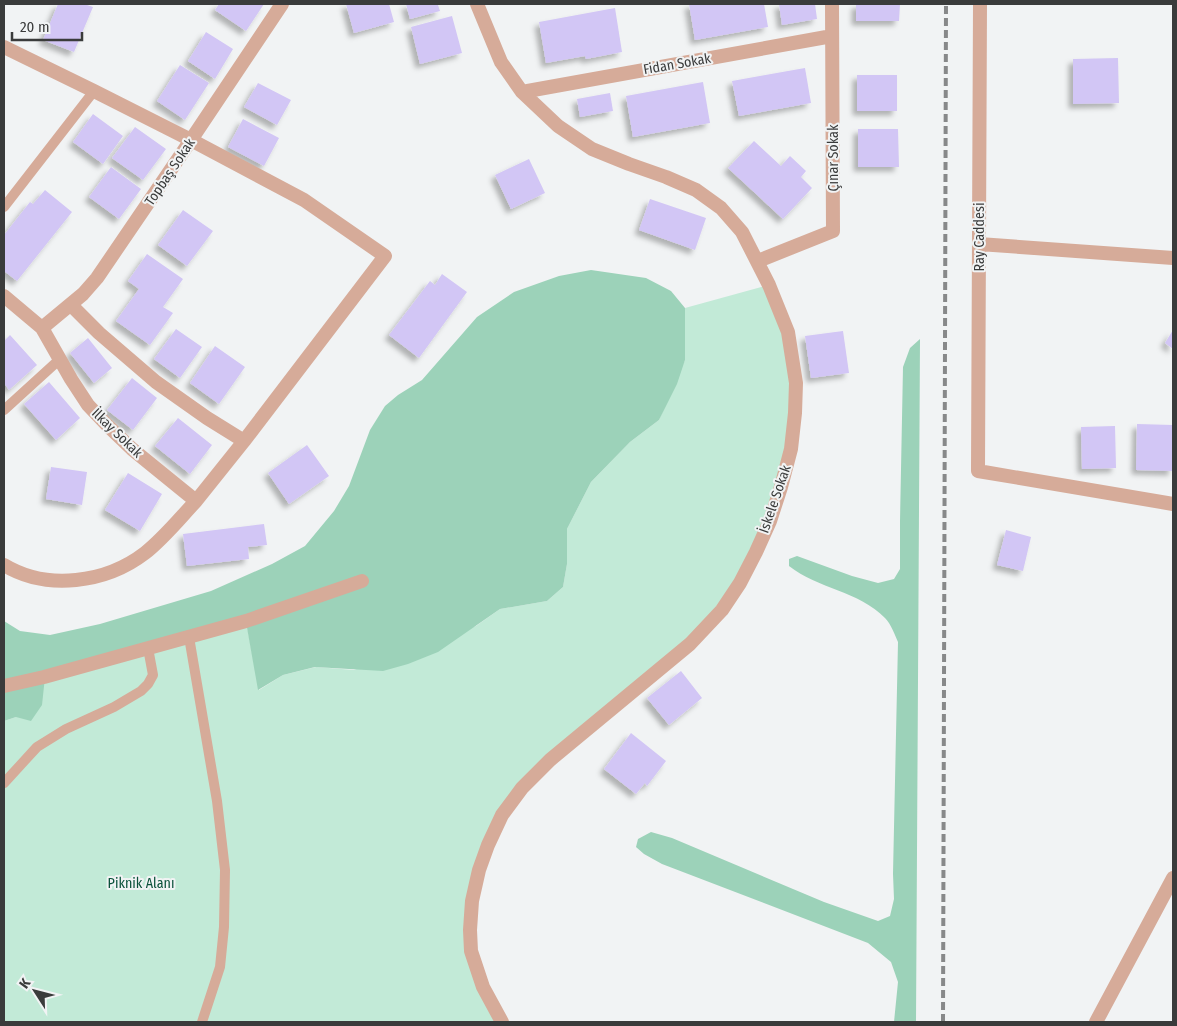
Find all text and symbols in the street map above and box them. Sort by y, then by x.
scale bar [12,10,82,42]
text: 20 m [20,18,50,36]
street label: Fidan Sokak [642,50,713,78]
street label: Çınar Sokak [825,124,842,191]
street label: Topbaş Sokak [141,135,199,209]
street label: Ray Caddesi [971,203,988,271]
street label: İlkay Sokak [88,405,146,462]
street label: İskele Sokak [755,462,795,535]
park label: Piknik Alanı [108,875,174,892]
north arrow [10,966,60,1016]
text: K [16,975,35,992]

